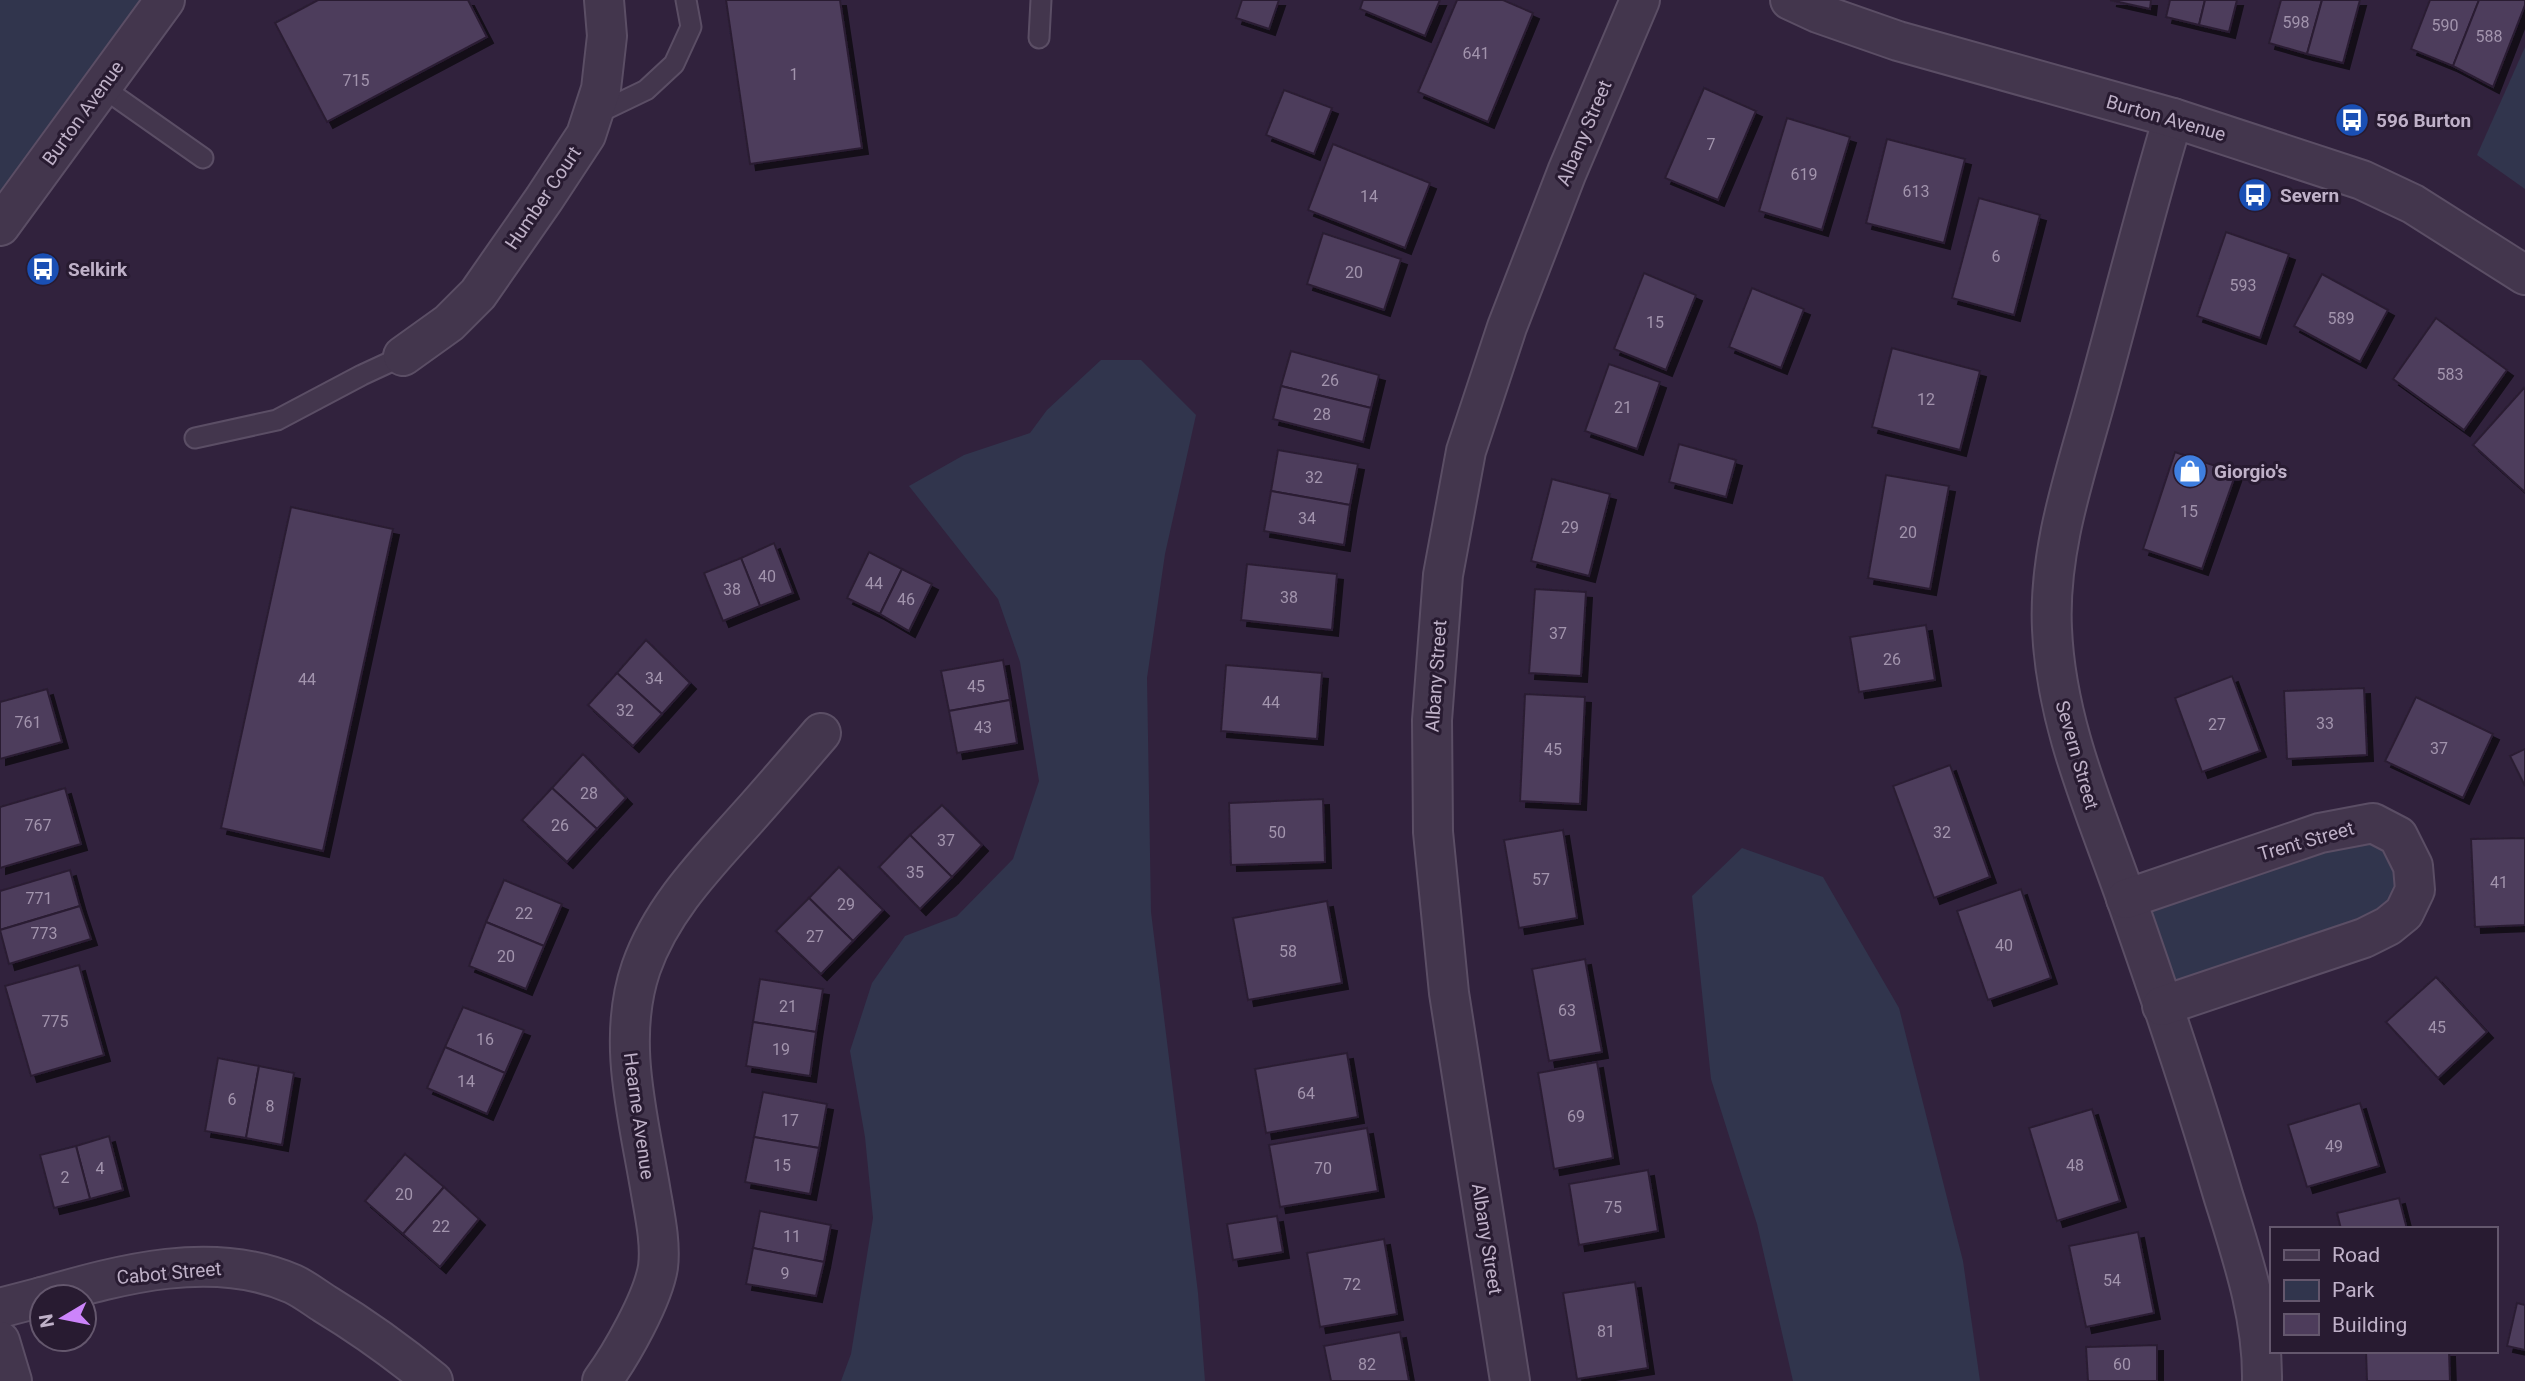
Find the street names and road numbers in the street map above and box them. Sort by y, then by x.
street label: Burton Avenue [37,56,129,170]
street label: Albany Street [1551,77,1617,189]
street label: Burton Avenue [2104,90,2228,146]
street label: Humber Court [500,142,586,254]
street label: Albany Street [1421,619,1451,733]
street label: Severn Street [2050,698,2104,812]
street label: Trent Street [2255,816,2357,866]
street label: Hearne Avenue [619,1051,659,1181]
street label: Albany Street [1467,1182,1507,1296]
street label: Cabot Street [116,1257,222,1289]

